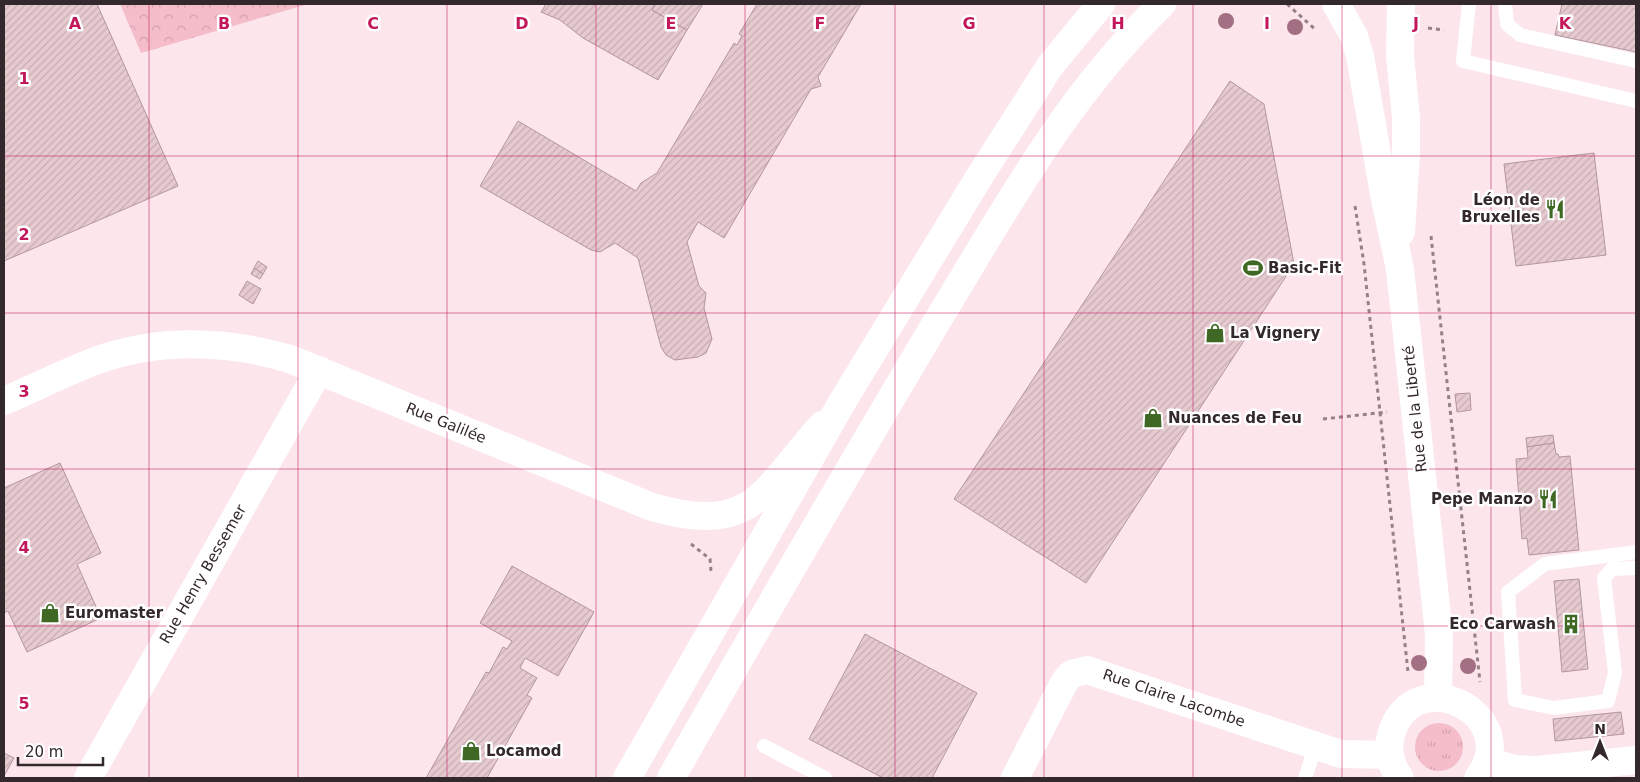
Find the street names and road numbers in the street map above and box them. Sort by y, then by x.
street label: Rue de la Liberté [1399,345,1431,473]
street label: Rue Galilée [403,399,489,447]
street label: Rue Henry Bessemer [156,501,251,647]
street label: Rue Claire Lacombe [1100,665,1248,731]

